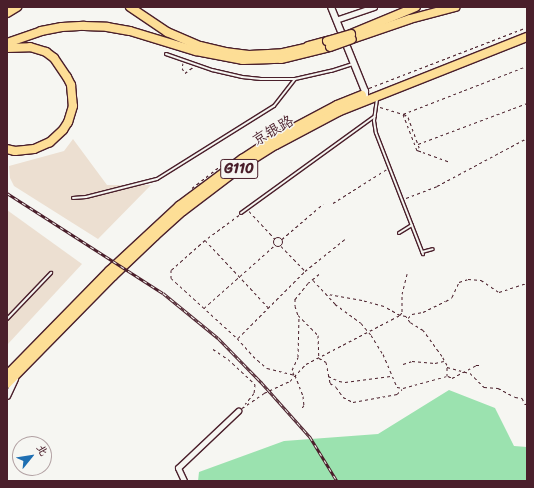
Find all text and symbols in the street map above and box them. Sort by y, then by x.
street label: 京银路 [249,112,297,150]
road number: G110 [220,157,258,181]
north arrow [12,436,52,476]
text: 北 [31,441,53,460]

